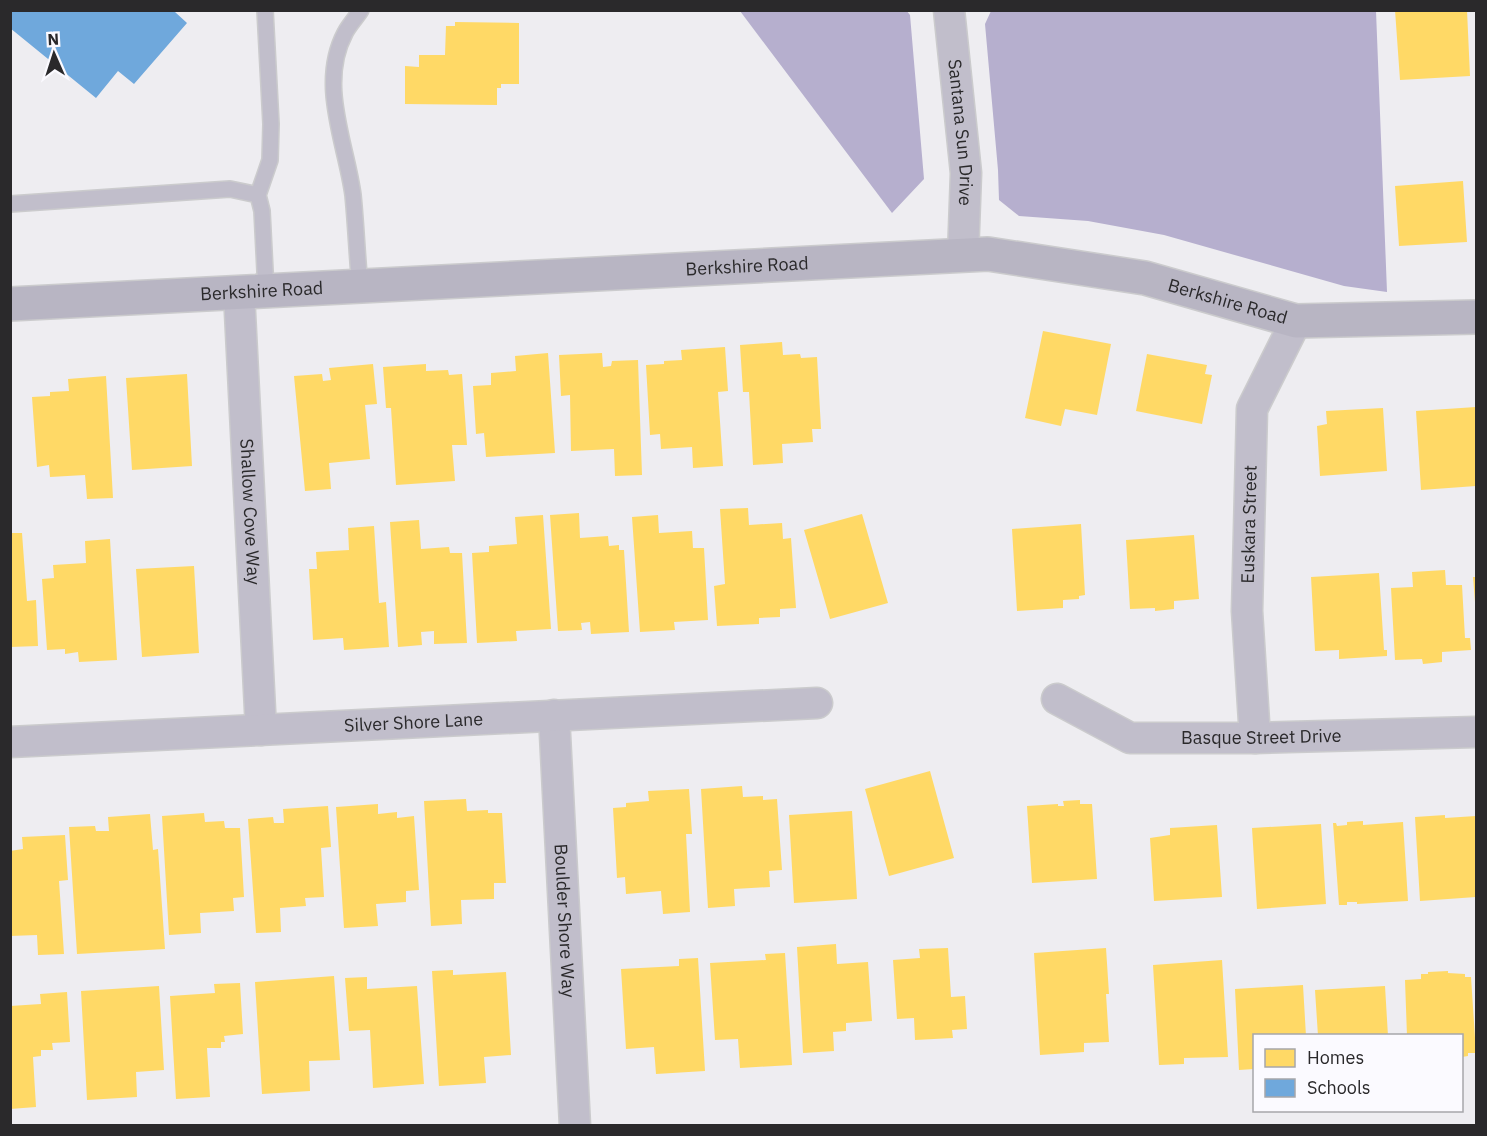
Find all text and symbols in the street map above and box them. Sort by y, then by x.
north arrow [24,24,84,84]
text: N [47,29,60,49]
street label: Santana Sun Drive [943,58,978,206]
street label: Berkshire Road [685,251,809,280]
street label: Berkshire Road [1165,273,1290,329]
street label: Berkshire Road [200,276,324,305]
street label: Shallow Cove Way [235,438,266,585]
street label: Euskara Street [1236,465,1262,584]
street label: Silver Shore Lane [343,707,484,737]
street label: Basque Street Drive [1181,724,1342,749]
street label: Boulder Shore Way [550,843,580,998]
legend [1253,1034,1463,1112]
text: Homes [1307,1046,1364,1069]
text: Schools [1307,1076,1371,1099]

